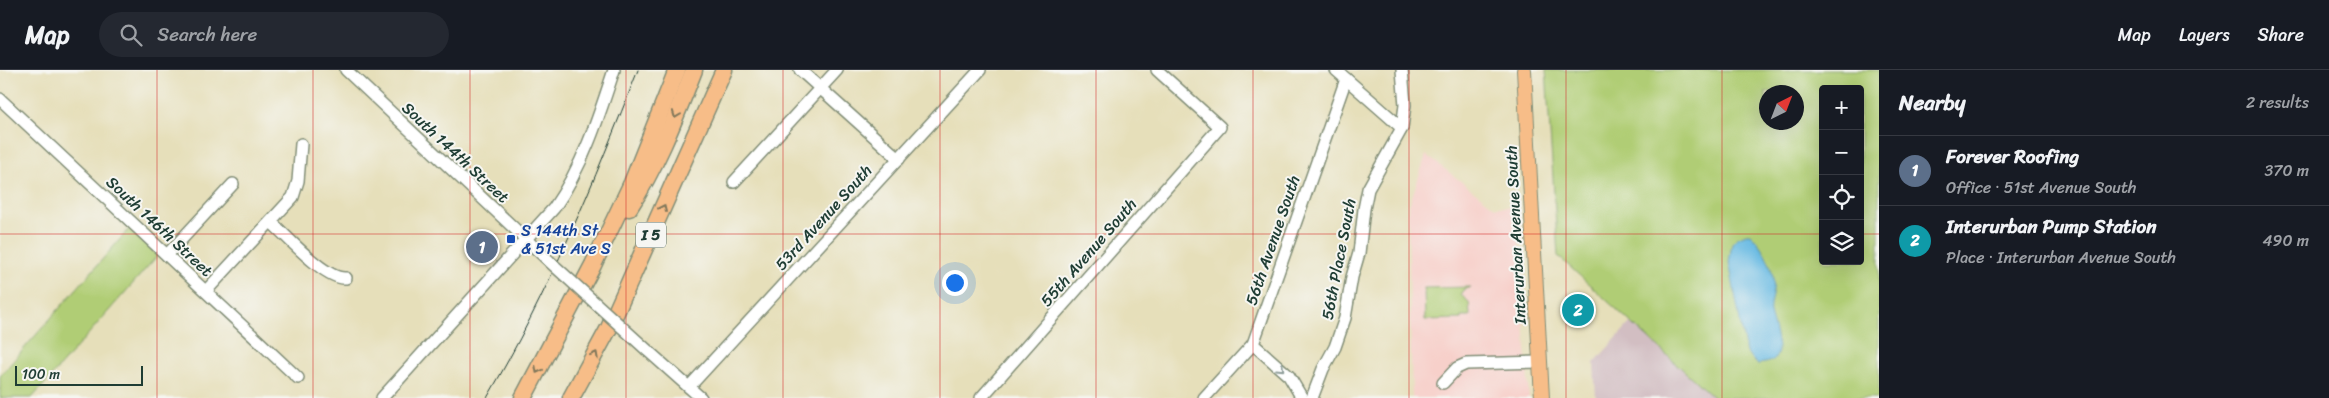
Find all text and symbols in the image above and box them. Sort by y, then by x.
search box [99,12,449,57]
text: Map [25,14,69,56]
text: Search here [157,18,257,51]
text: Map [2118,19,2151,51]
text: Layers [2179,19,2230,51]
text: Share [2258,19,2304,51]
icon: search [117,21,145,49]
text: Nearby [1899,84,1965,122]
north arrow [1759,85,1804,130]
map controls [1819,85,1864,265]
button: + [1819,85,1864,130]
text: 2 results [2246,88,2309,117]
street label: South 144th Street [395,94,516,210]
one-way arrow [672,111,682,119]
button: − [1819,130,1864,175]
text: Forever Roofing [1946,140,2079,173]
street label: Interurban Avenue South [1496,145,1535,326]
text: 1 [1912,156,1918,185]
text: 370 m [2265,156,2309,185]
street label: 53rd Avenue South [767,157,879,277]
street label: South 146th Street [99,169,220,284]
street label: 56th Avenue South [1237,171,1308,309]
text: Office · 51st Avenue South [1946,173,2136,202]
button: locate [1819,175,1864,220]
street label: 55th Avenue South [1033,191,1144,313]
street label: 56th Place South [1313,196,1364,322]
one-way arrow [656,204,667,213]
text: Interurban Pump Station [1946,210,2156,243]
place label: S 144th St & 51st Ave S [521,216,611,263]
button: layers [1819,220,1864,265]
road number: I 5 [636,222,666,248]
text: 2 [1910,226,1920,255]
text: 490 m [2263,226,2309,255]
pin: 1 [466,228,498,266]
marker: S 144th St & 51st Ave S [505,233,517,245]
text: Place · Interurban Avenue South [1946,243,2176,272]
your location [942,270,968,296]
pin: 2 [1562,291,1594,329]
one-way arrow [588,351,598,360]
text: 100 m [22,362,60,387]
one-way arrow [1275,362,1284,371]
scale bar [15,363,142,386]
one-way arrow [534,365,544,374]

